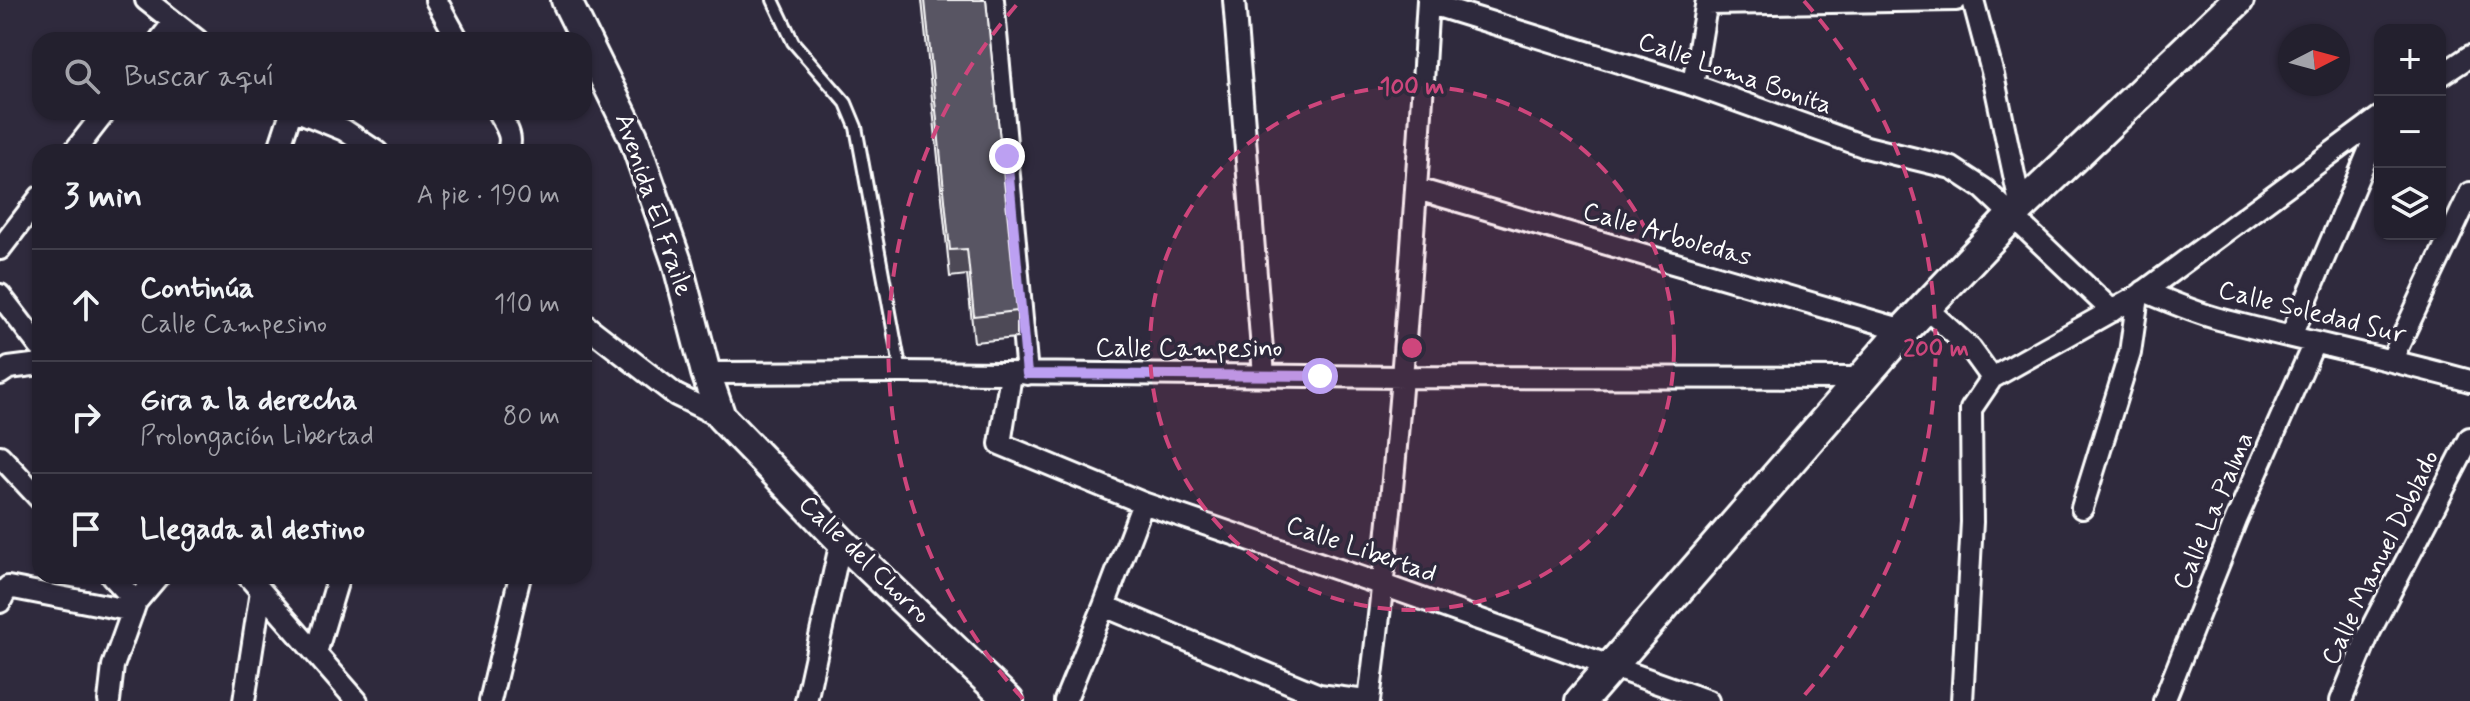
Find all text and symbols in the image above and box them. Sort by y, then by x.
north arrow [2278,24,2350,96]
map controls [2374,24,2446,240]
button: + [2374,24,2446,96]
street label: Calle Loma Bonita [1633,25,1837,123]
search box [32,32,592,120]
icon: search [60,54,104,98]
text: Buscar aquí [124,57,275,96]
text: 100 m [1380,72,1444,103]
button: − [2374,96,2446,168]
street label: Avenida El Fraile [606,109,700,301]
route end [989,138,1025,174]
button: layers [2374,168,2446,240]
text: 3 min [64,174,142,219]
text: A pie · 190 m [417,179,560,213]
street label: Calle Arboledas [1579,195,1755,275]
text: Continúa [140,269,254,308]
street label: Calle Soledad Sur [2215,273,2410,353]
icon: ahead [64,283,108,327]
text: 110 m [494,288,560,322]
text: Calle Campesino [140,308,327,342]
street label: Calle Campesino [1095,332,1283,366]
centre of rings [1398,334,1426,362]
text: 200 m [1903,334,1969,365]
route start [1302,358,1338,394]
text: Gira a la derecha [140,381,358,420]
icon: right [64,395,108,439]
text: 80 m [503,400,560,434]
text: Prolongación Libertad [140,420,374,454]
street label: Calle La Palma [2165,427,2263,595]
street label: Calle Manuel Doblado [2314,445,2448,671]
street label: Calle del Chorro [790,488,938,632]
icon: arrive [64,507,108,551]
street label: Calle Libertad [1281,508,1441,592]
text: Llegada al destino [140,510,365,549]

